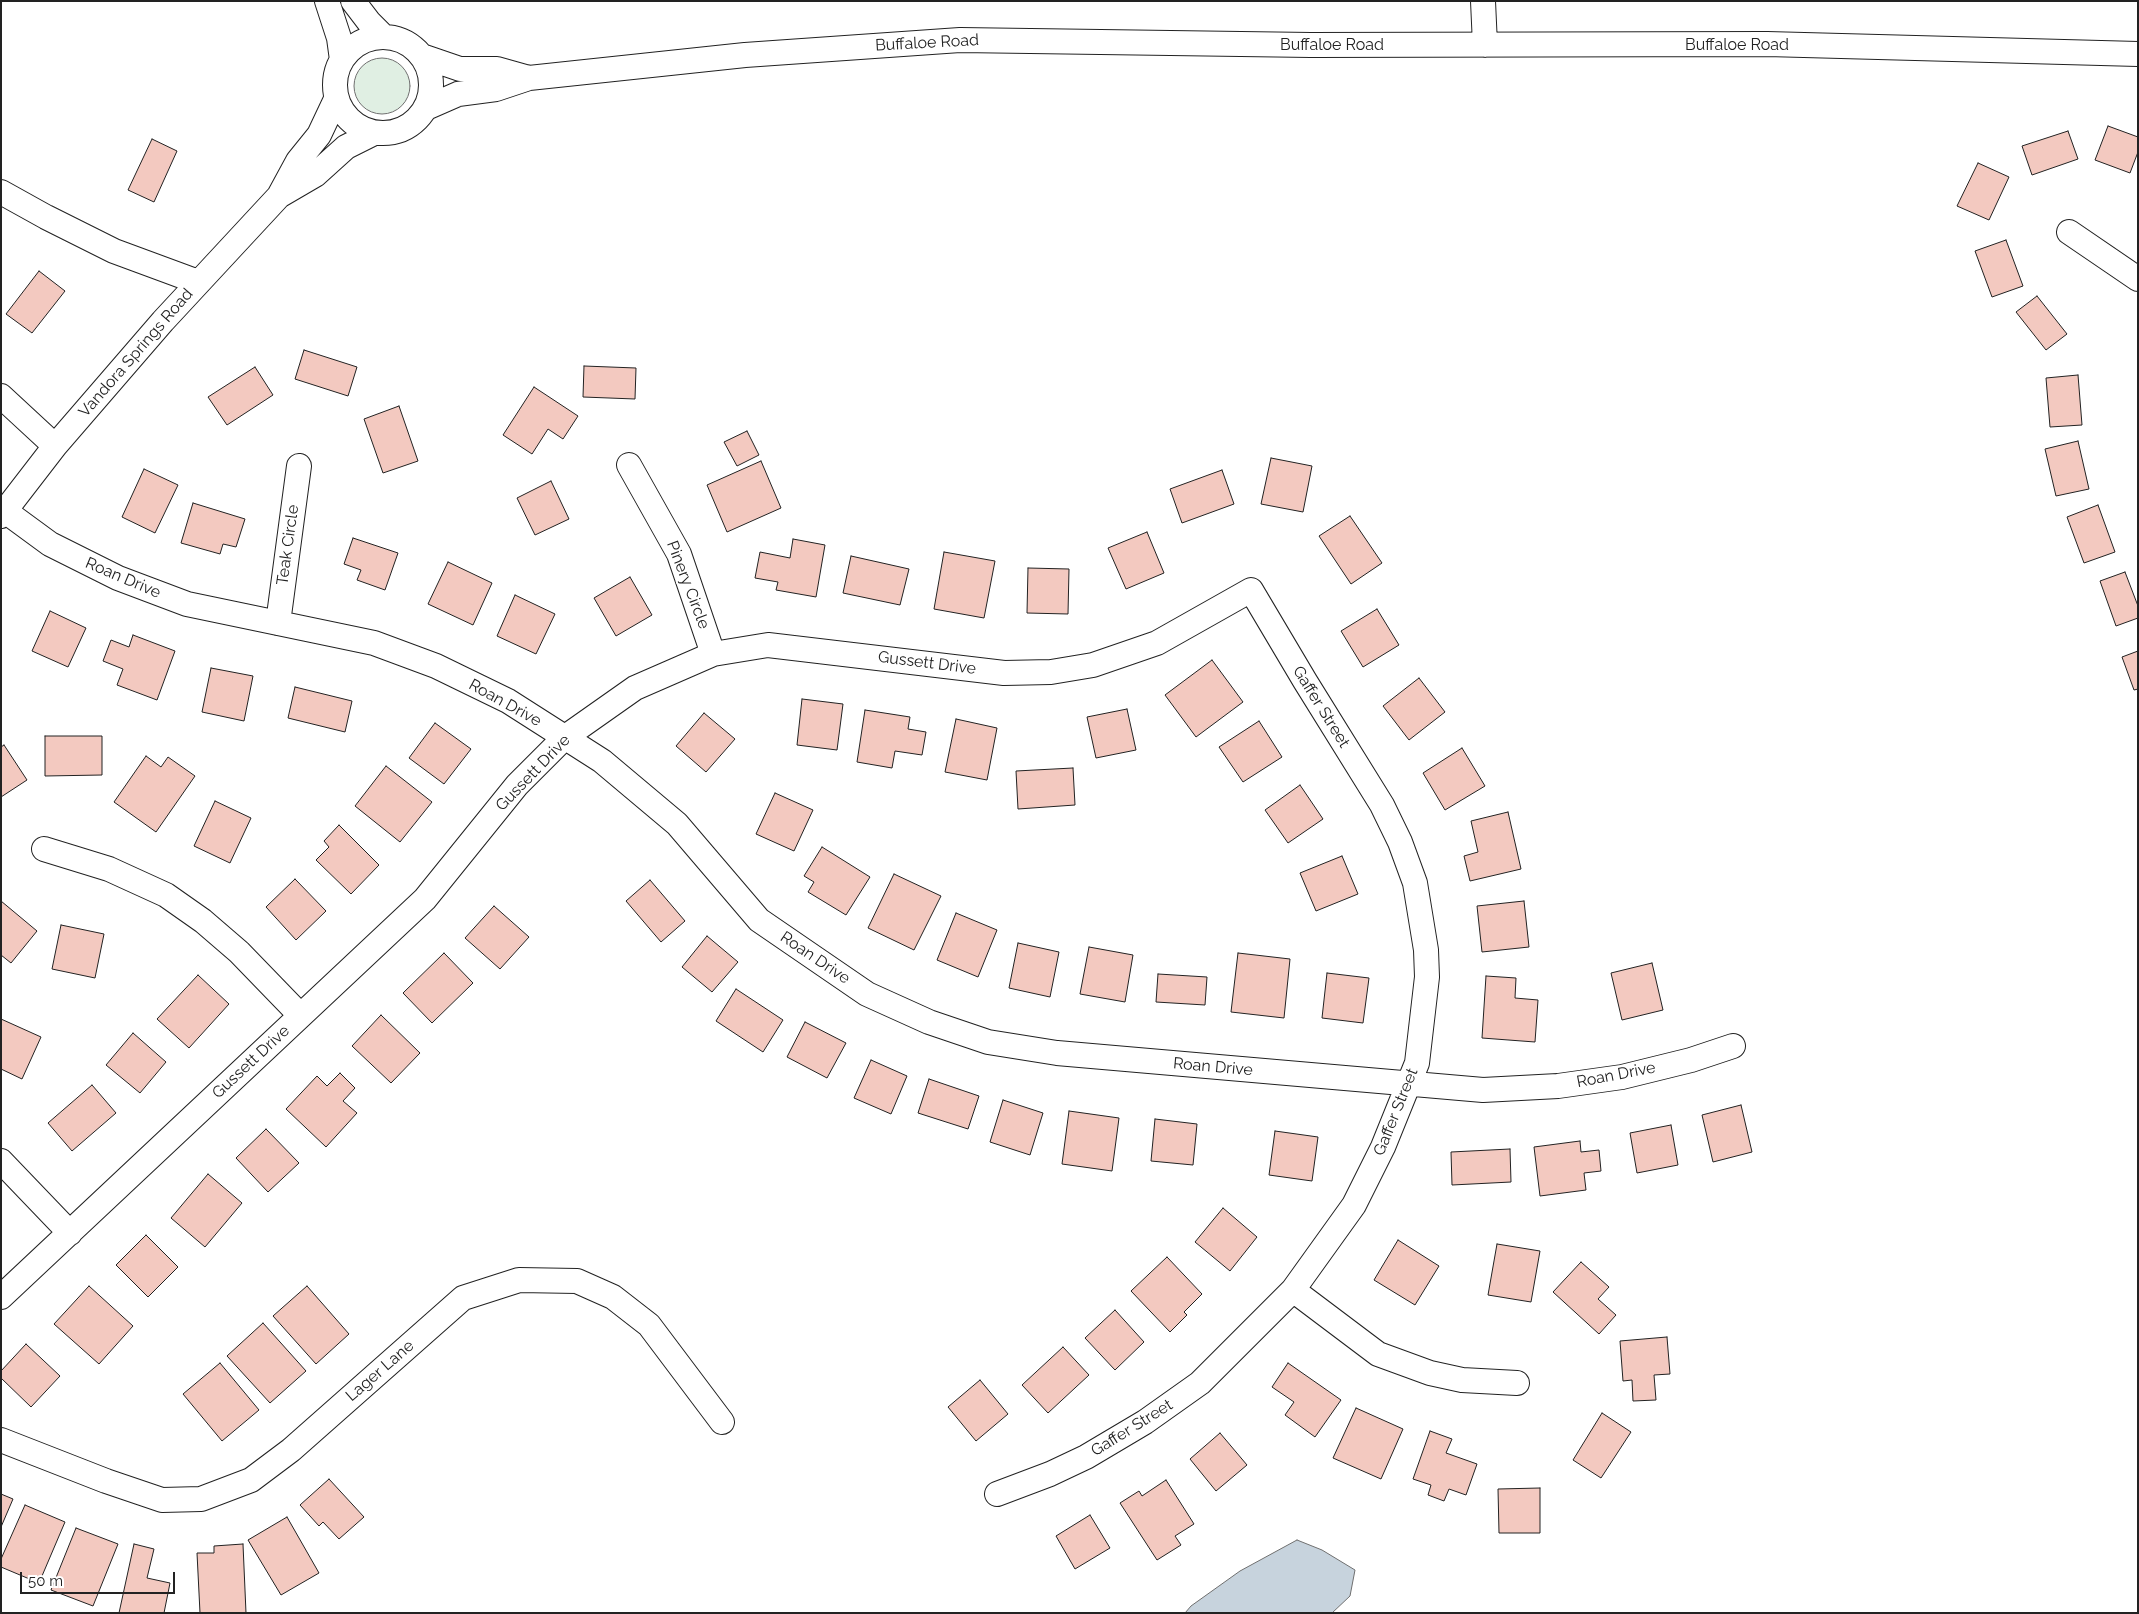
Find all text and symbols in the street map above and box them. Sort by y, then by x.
street label: Buffaloe Road [875,31,979,55]
street label: Buffaloe Road [1280,35,1384,55]
street label: Buffaloe Road [1685,35,1789,55]
street label: Vandora Springs Road [75,285,197,421]
street label: Teak Circle [273,504,303,586]
street label: Pinery Circle [662,538,714,632]
street label: Roan Drive [82,554,164,602]
street label: Gussett Drive [877,647,977,679]
street label: Gaffer Street [1288,663,1354,751]
street label: Roan Drive [465,675,545,731]
street label: Gussett Drive [492,731,574,815]
street label: Roan Drive [776,928,854,988]
street label: Gussett Drive [208,1021,294,1103]
street label: Roan Drive [1172,1054,1254,1080]
street label: Roan Drive [1575,1058,1657,1092]
street label: Gaffer Street [1370,1065,1422,1159]
street label: Lager Lane [342,1336,418,1406]
street label: Gaffer Street [1088,1395,1176,1461]
scale bar [22,1562,178,1594]
text: 50 m [28,1572,63,1590]

